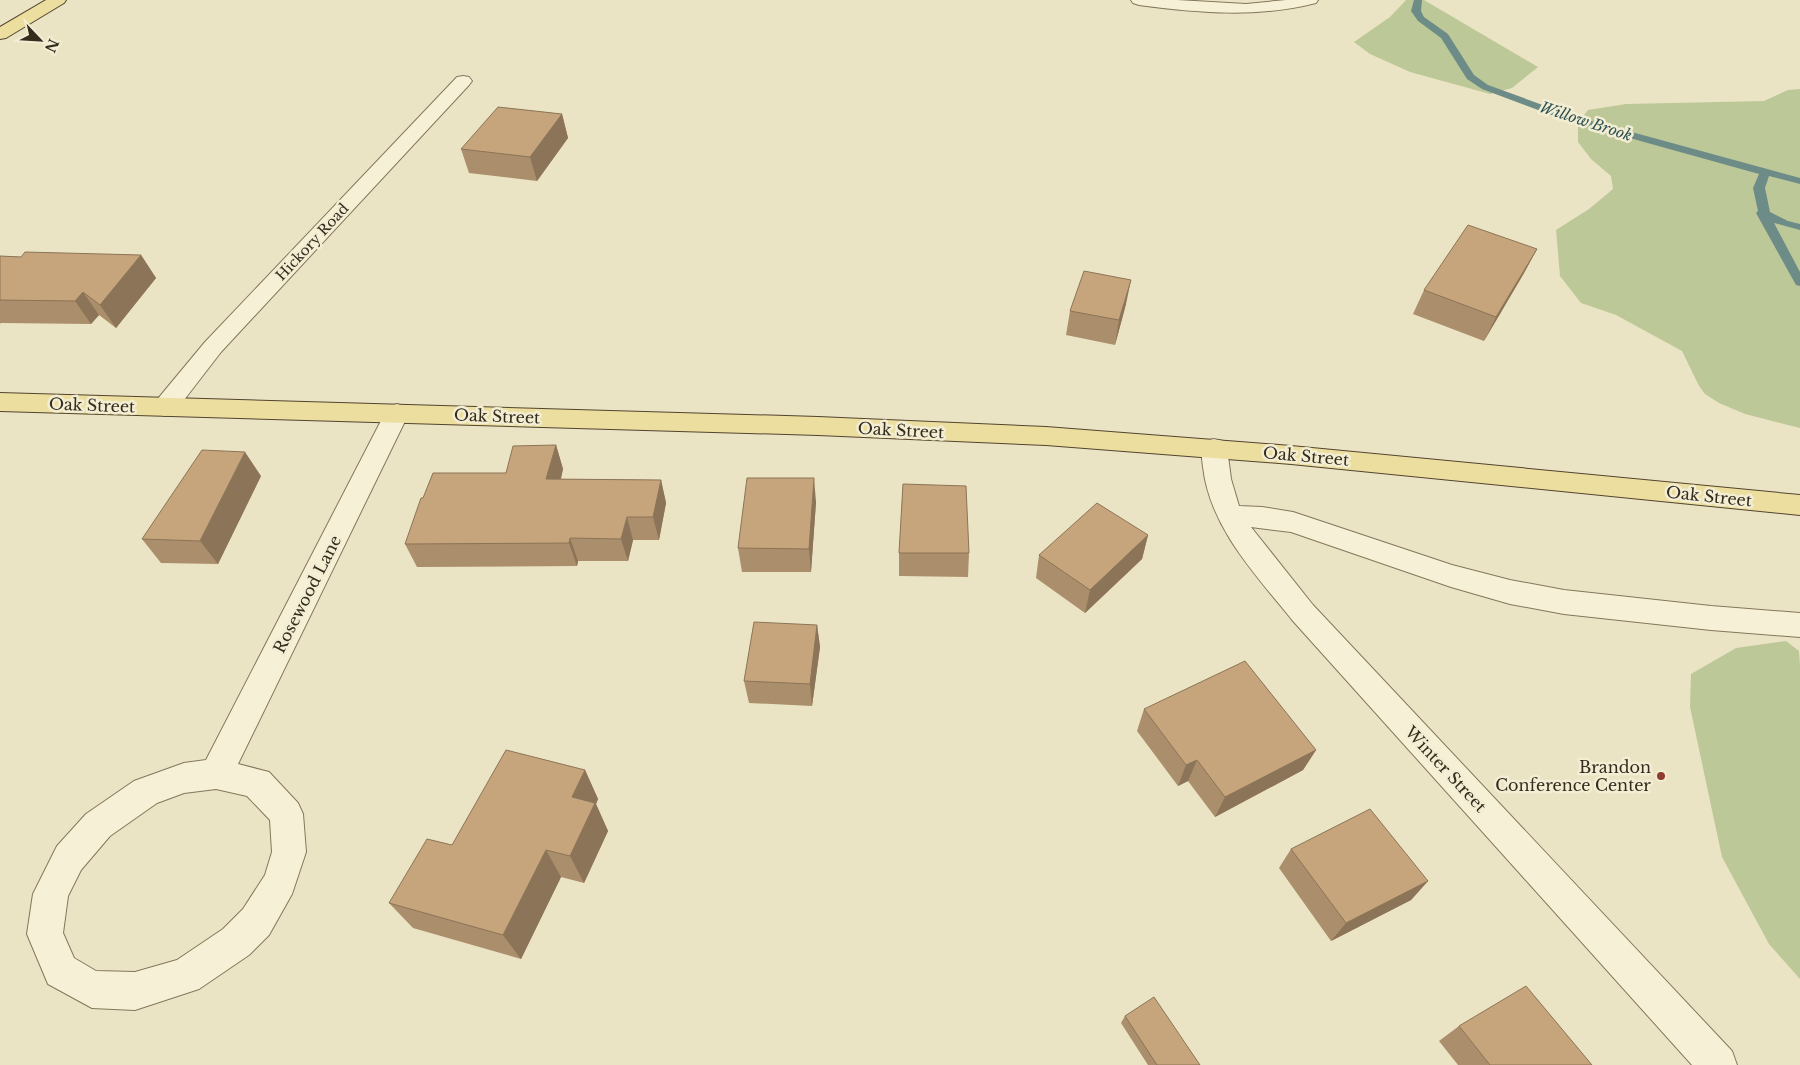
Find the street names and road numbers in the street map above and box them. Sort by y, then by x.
street label: Hickory Road [272,199,353,284]
street label: Oak Street [49,394,135,416]
street label: Oak Street [454,405,540,427]
street label: Oak Street [857,418,945,442]
street label: Oak Street [1262,442,1350,470]
street label: Oak Street [1665,482,1753,510]
street label: Rosewood Lane [269,532,345,656]
street label: Winter Street [1400,721,1491,816]

